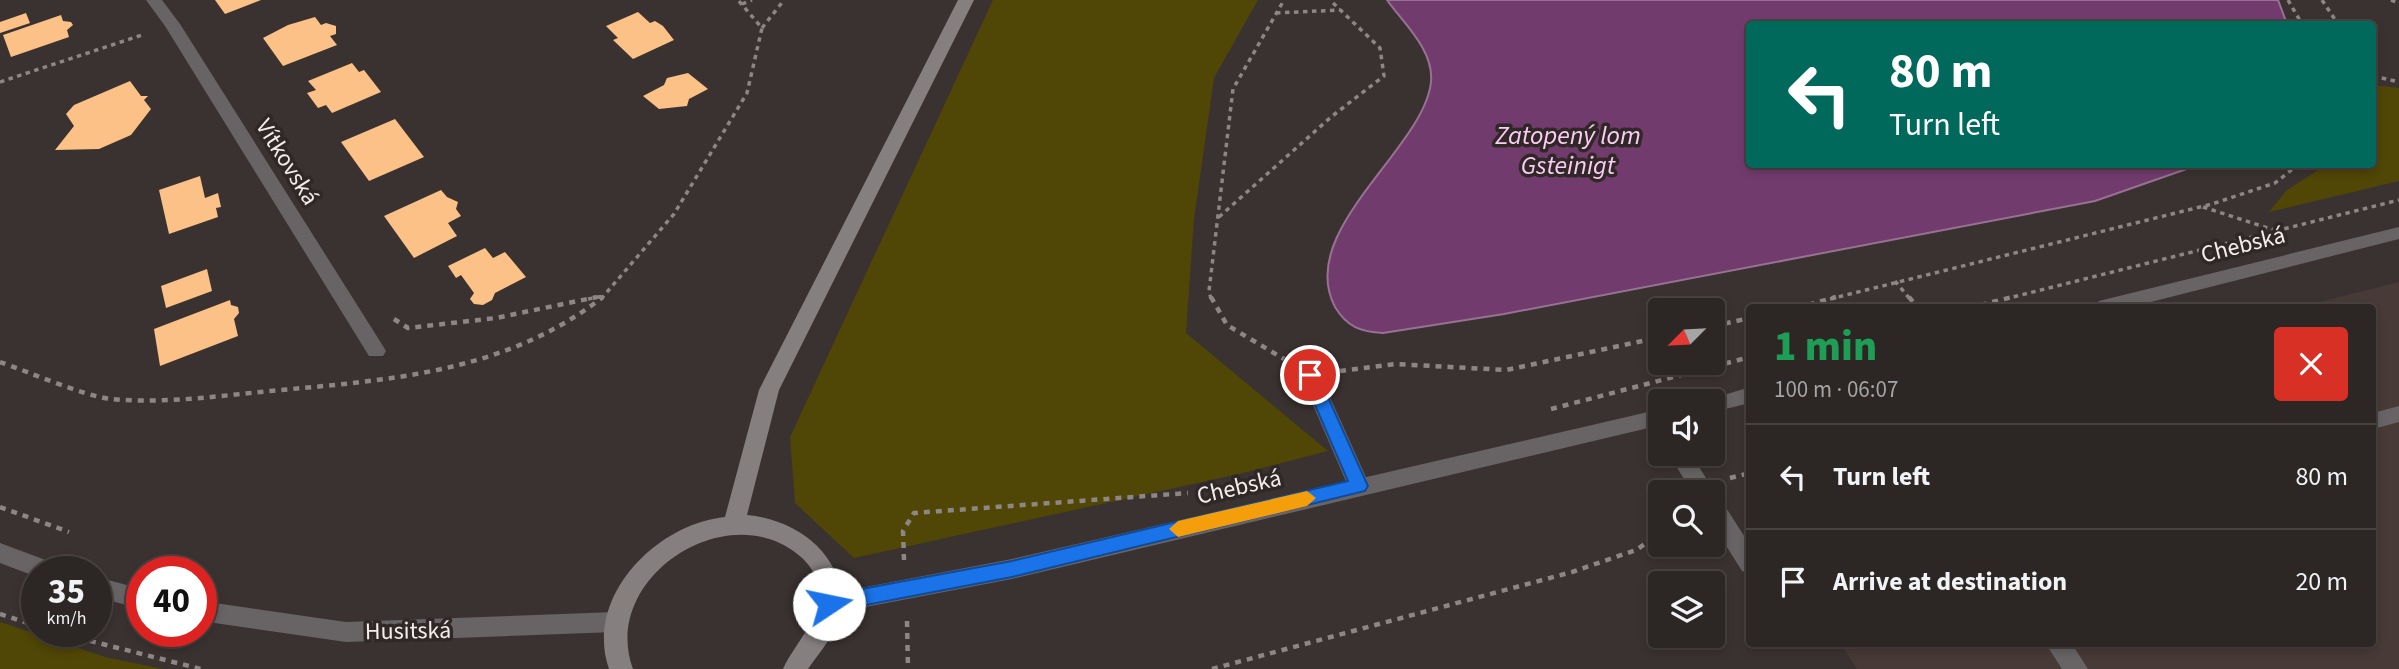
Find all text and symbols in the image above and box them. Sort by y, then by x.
text: 80 m [1889,37,1993,107]
icon: left [1774,49,1865,140]
text: Turn left [1889,102,2000,148]
street label: Vítkovská [247,112,327,212]
water label: Zatopený lom Gsteinigt [1494,117,1641,184]
street label: Chebská [2197,218,2289,272]
north arrow [1648,298,1726,374]
map controls [1648,298,1725,648]
text: 1 min [1774,317,1877,377]
button: close [2274,327,2348,401]
pin [1280,345,1340,405]
icon: arrive [1291,356,1329,394]
text: 100 m · 06:07 [1774,373,1898,406]
button: sound [1648,389,1725,466]
icon: left [1774,458,1812,496]
text: Turn left [1833,458,1930,495]
text: 80 m [2295,458,2348,495]
street label: Chebská [1193,460,1285,514]
button: search [1648,480,1725,557]
speed limit sign: 40 [126,556,217,647]
icon: arrive [1774,563,1812,601]
text: Arrive at destination [1833,563,2067,600]
text: 20 m [2295,563,2348,600]
text: 35 [48,567,85,617]
position arrow [792,567,866,641]
button: layers [1648,571,1725,648]
text: km/h [47,606,86,631]
street label: Husitská [365,613,451,649]

